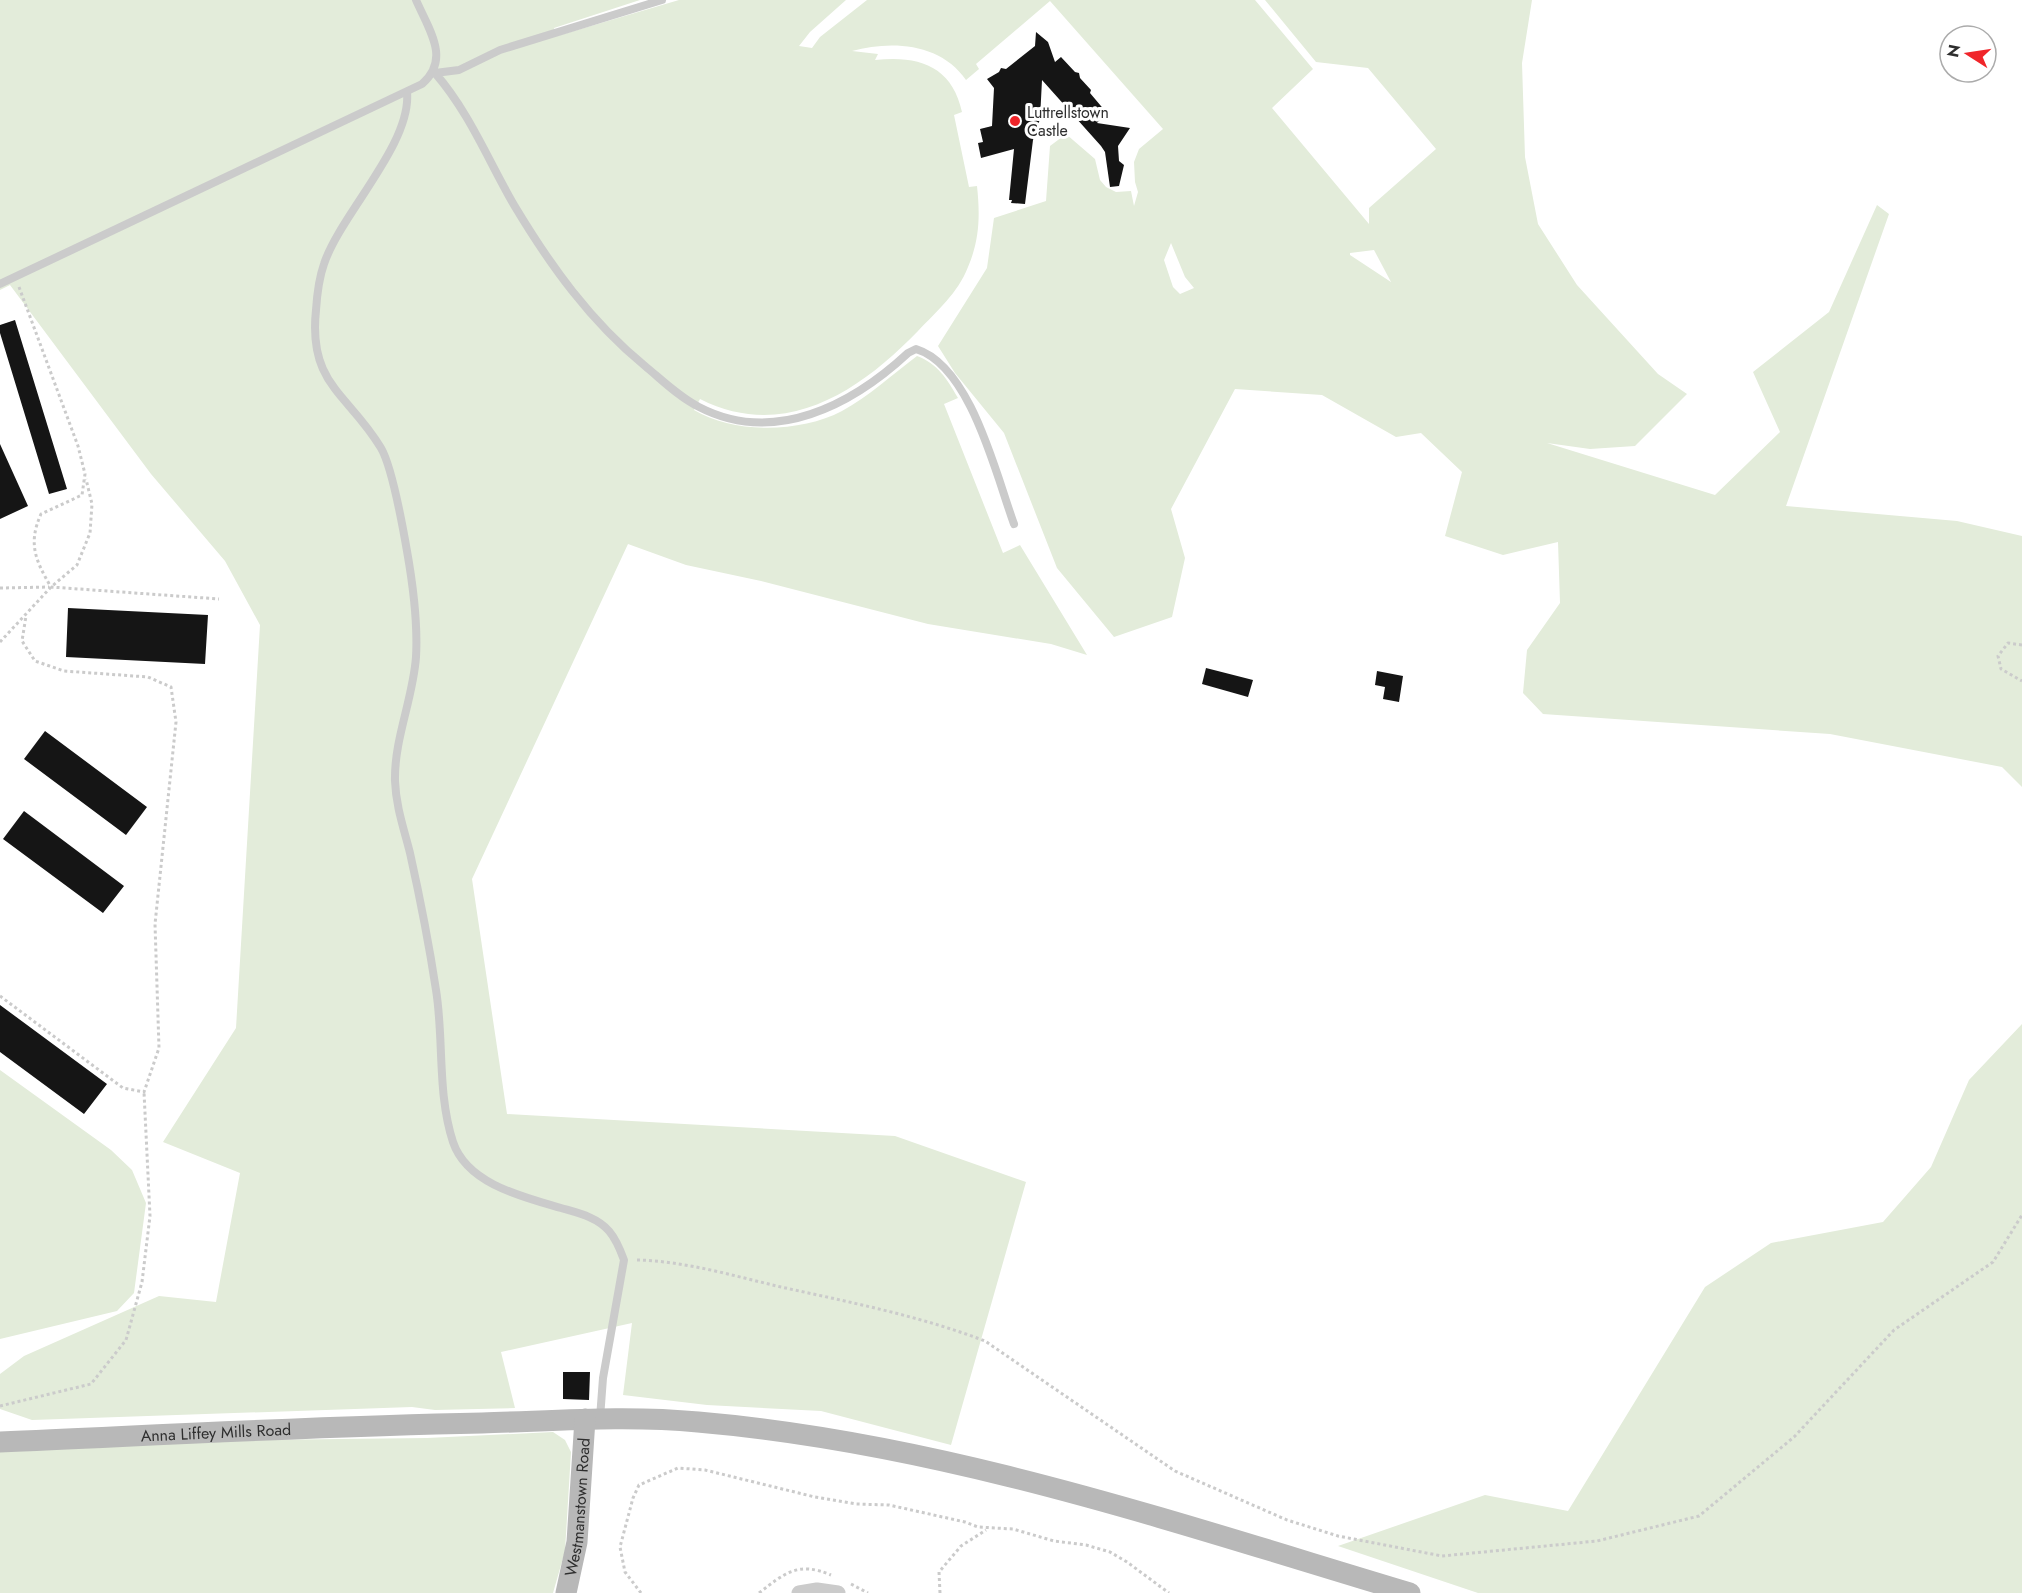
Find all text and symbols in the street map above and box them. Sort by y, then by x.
north arrow [1938,24,1998,84]
text: N [1941,42,1966,60]
place label: Luttrellstown Castle [1027,101,1109,142]
marker: Luttrellstown Castle [1008,114,1022,128]
street label: Anna Liffey Mills Road [140,1418,292,1448]
street label: Westmanstown Road [559,1437,596,1578]

